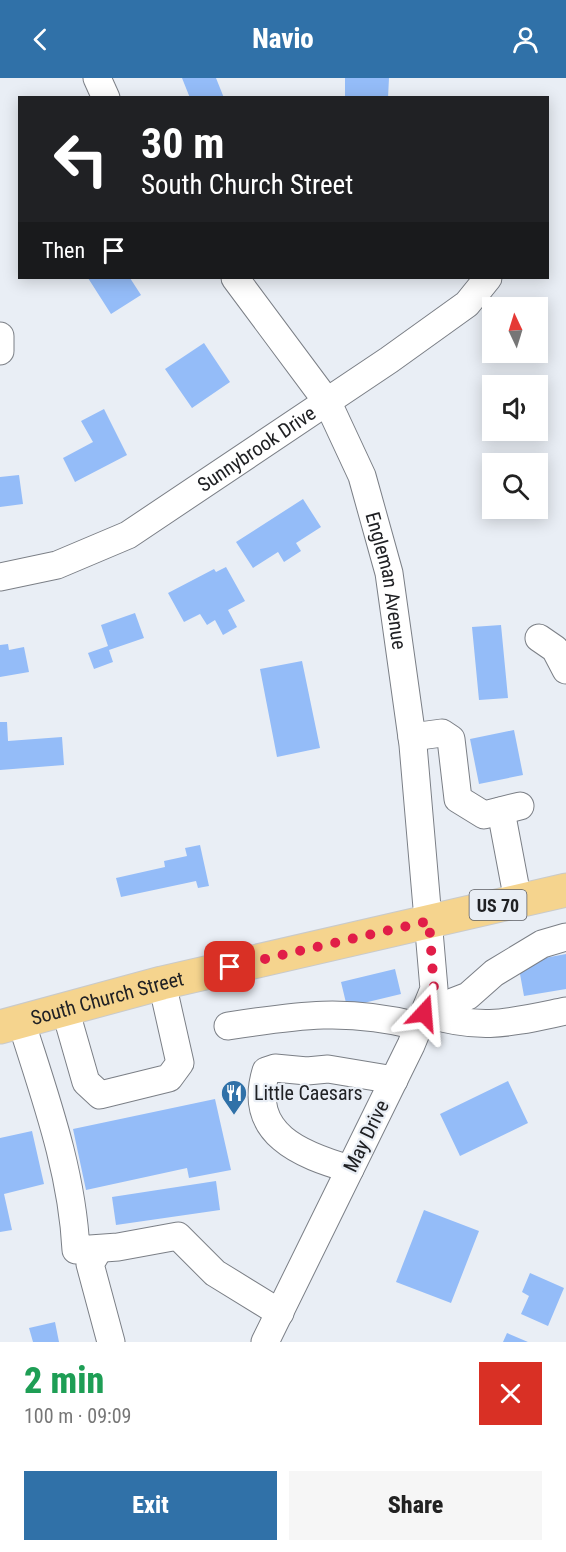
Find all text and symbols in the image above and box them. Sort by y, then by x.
icon: back [24,23,57,56]
text: Navio [252,23,314,55]
icon: person [509,23,542,56]
text: 30 m [141,119,224,168]
icon: left [42,120,120,198]
text: South Church Street [141,169,353,201]
icon: arrive [97,234,130,267]
text: Then [42,238,85,263]
north arrow [482,297,548,363]
map controls [482,297,548,519]
button: sound [482,375,548,441]
street label: Sunnybrook Drive [193,401,320,497]
button: search [482,453,548,519]
street label: Engleman Avenue [361,509,412,651]
road number: US 70 [470,890,526,920]
pin [204,941,255,992]
icon: arrive [213,950,246,983]
street label: South Church Street [28,966,186,1030]
position arrow [392,981,456,1045]
restaurant icon: Little Caesars [219,1078,249,1116]
place label: Little Caesars [254,1081,363,1105]
street label: May Drive [338,1096,394,1176]
text: 2 min [24,1360,104,1402]
button: close [479,1362,542,1425]
text: 100 m · 09:09 [24,1404,131,1428]
button: Exit [24,1471,277,1540]
button: Share [289,1471,542,1540]

